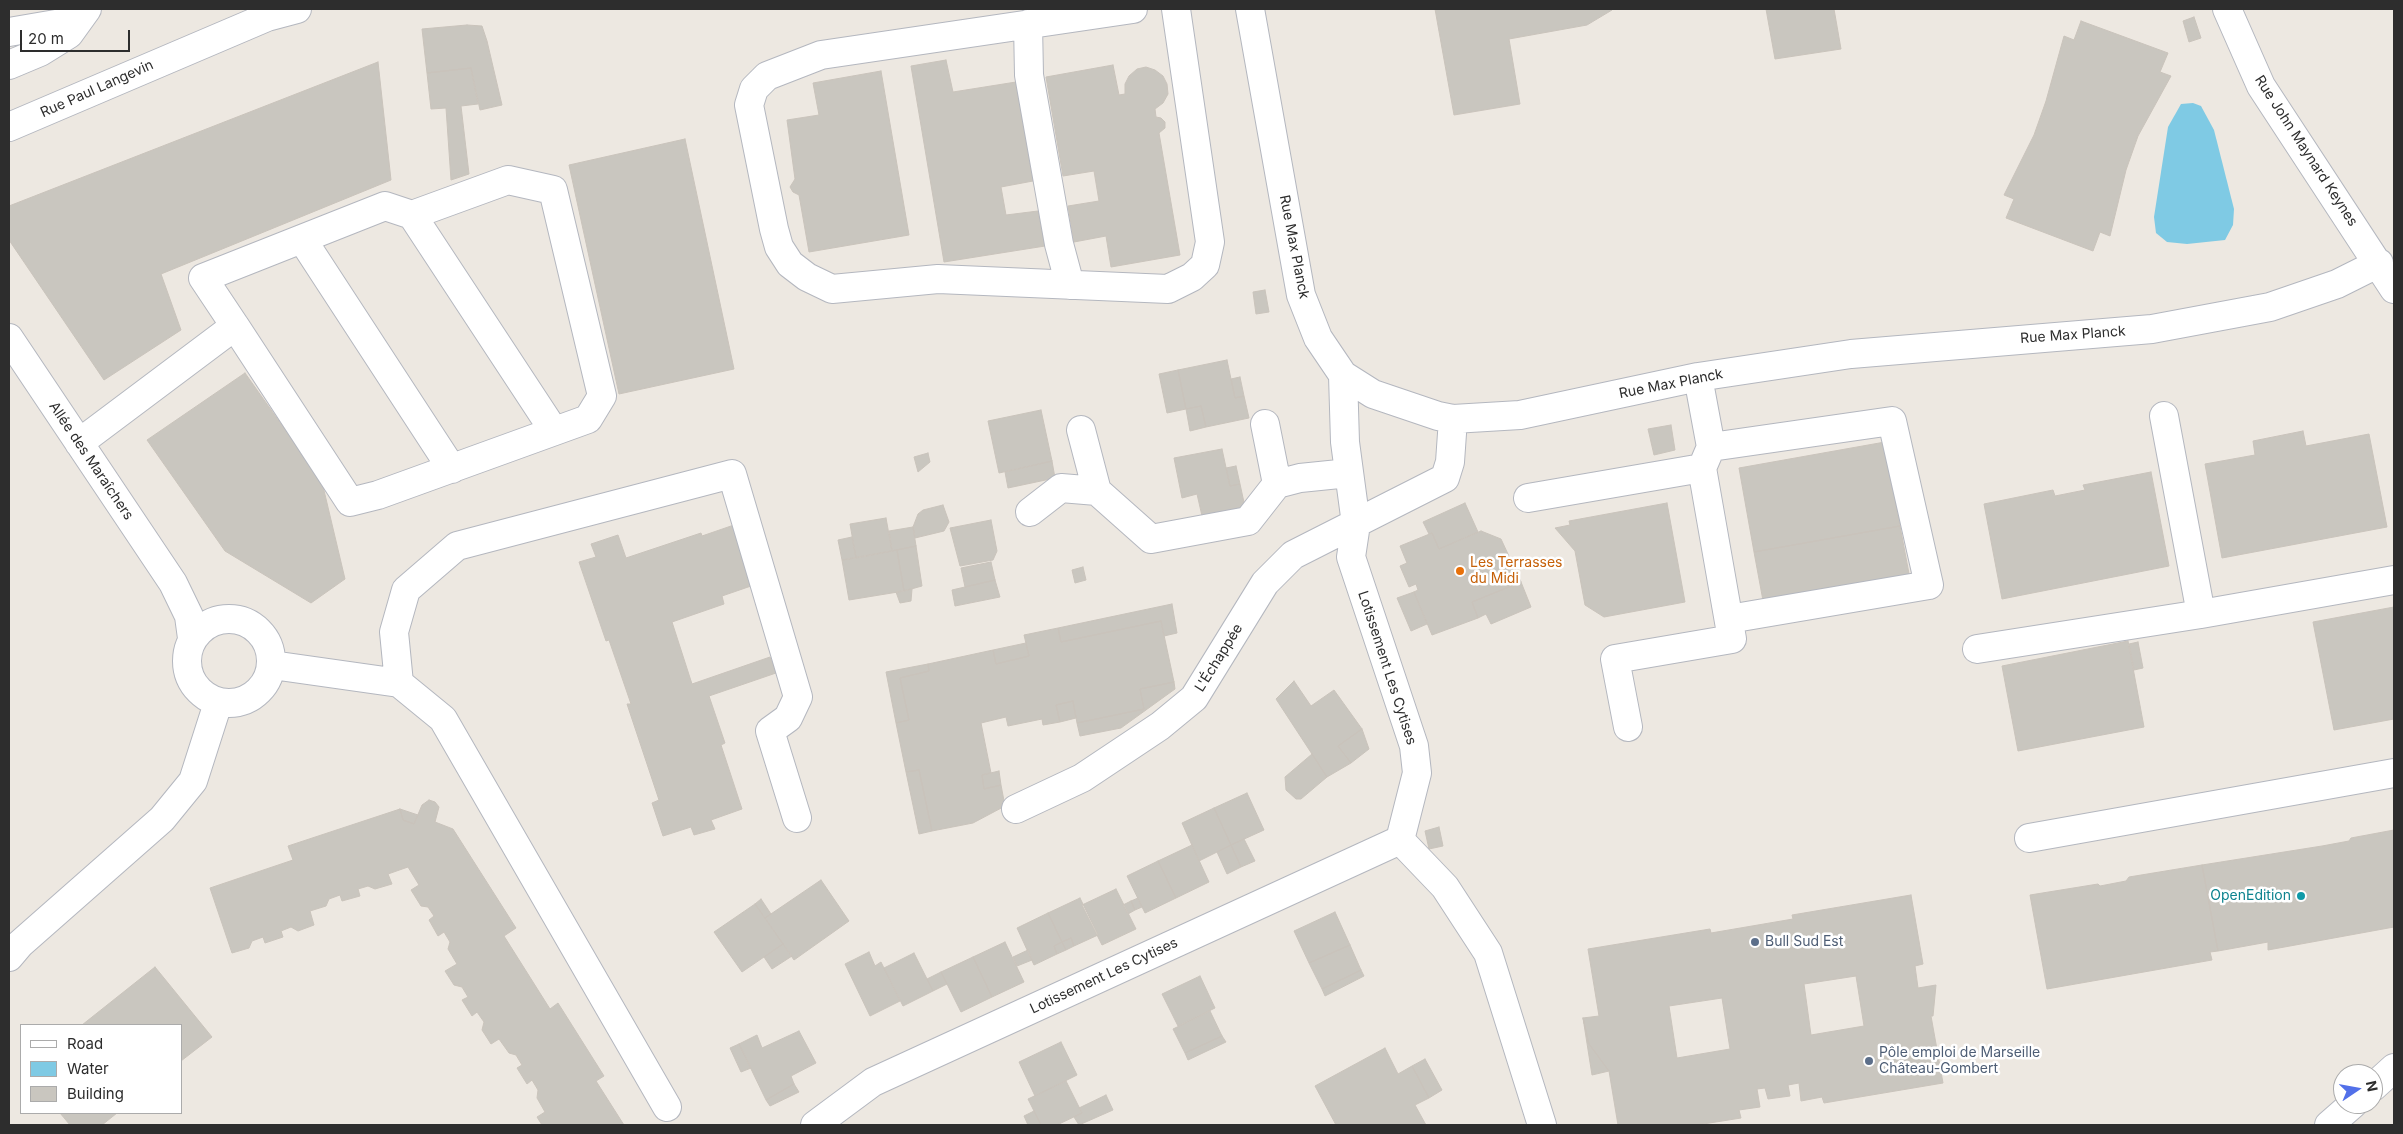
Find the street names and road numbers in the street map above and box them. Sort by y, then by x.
street label: Rue Paul Langevin [38,57,156,121]
street label: Rue John Maynard Keynes [2251,72,2361,230]
street label: Rue Max Planck [1276,194,1312,300]
street label: Rue Max Planck [2020,323,2126,347]
street label: Rue Max Planck [1618,366,1724,402]
street label: Allée des Maraîchers [45,399,137,523]
street label: Lotissement Les Cytises [1354,589,1420,747]
street label: L'Échappée [1192,621,1246,695]
street label: Lotissement Les Cytises [1027,934,1181,1018]

